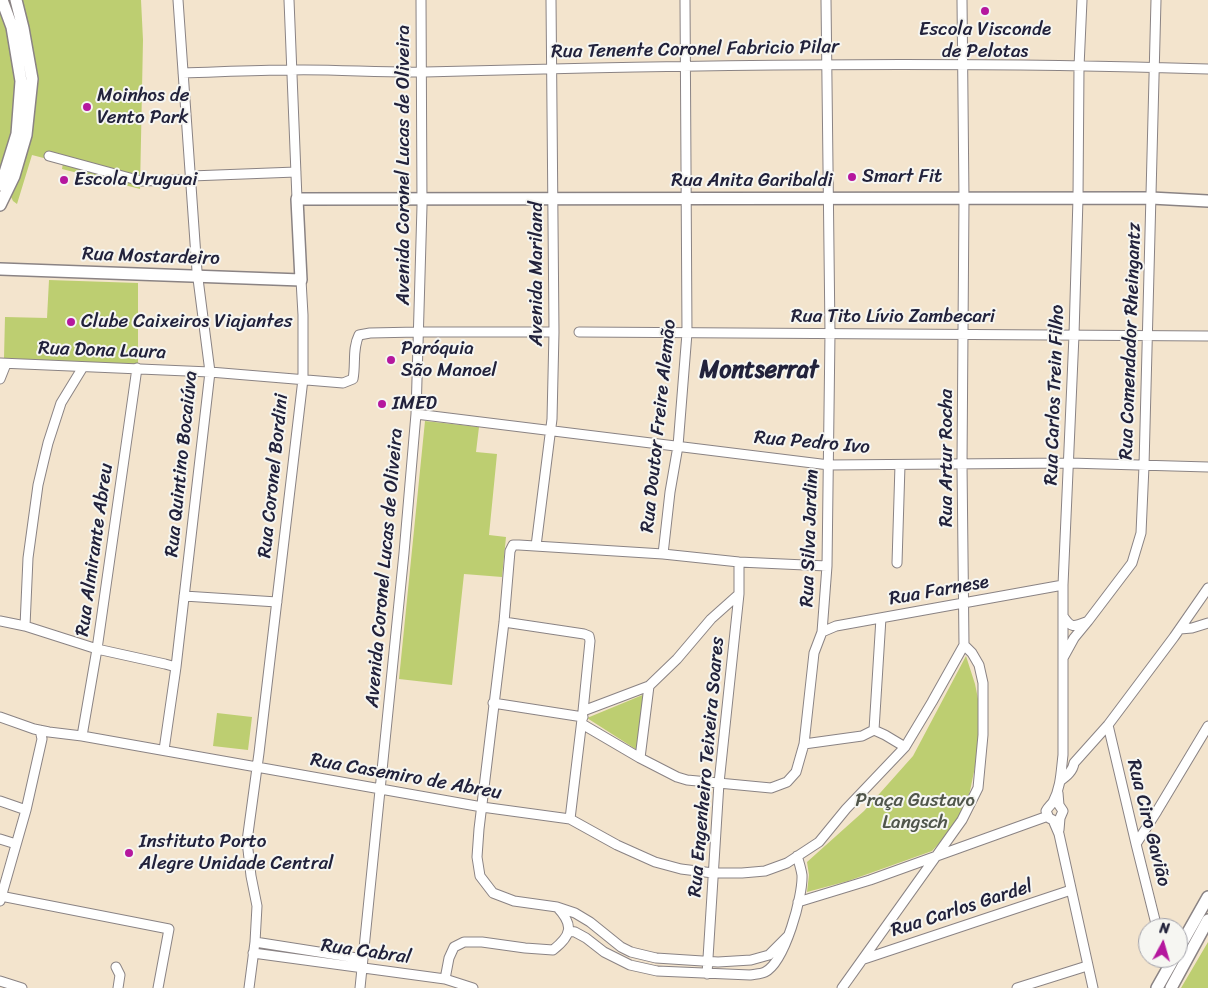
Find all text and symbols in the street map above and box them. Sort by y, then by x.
marker: Escola Visconde de Pelotas [979,5,991,17]
place label: Escola Visconde de Pelotas [919,19,1051,63]
street label: Avenida Coronel Lucas de Oliveira [393,25,415,305]
street label: Rua Tenente Coronel Fabricio Pilar [551,36,839,64]
place label: Moinhos de Vento Park [97,85,190,129]
marker: Moinhos de Vento Park [81,101,93,113]
place label: Smart Fit [862,166,942,188]
place label: Escola Uruguai [74,169,197,191]
street label: Rua Anita Garibaldi [671,170,833,192]
marker: Smart Fit [846,171,858,183]
marker: Escola Uruguai [58,174,70,186]
street label: Avenida Mariland [526,202,548,346]
street label: Rua Comendador Rheingantz [1115,222,1147,460]
street label: Rua Mostardeiro [82,243,220,271]
street label: Rua Carlos Trein Filho [1040,304,1070,486]
street label: Rua Tito Lívio Zambecari [791,306,995,328]
place label: Clube Caixeiros Viajantes [81,311,292,333]
marker: Clube Caixeiros Viajantes [65,316,77,328]
street label: Rua Doutor Freire Alemão [636,318,682,534]
street label: Rua Dona Laura [38,337,166,365]
place label: Paróquia São Manoel [401,338,497,382]
marker: Paróquia São Manoel [385,354,397,366]
district label: Montserrat [700,357,818,385]
street label: Rua Quintino Bocaiúva [161,370,203,558]
street label: Rua Artur Rocha [936,389,958,527]
street label: Rua Coronel Bordini [254,393,294,559]
place label: IMED [392,393,437,415]
marker: IMED [376,398,388,410]
street label: Avenida Coronel Lucas de Oliveira [361,427,409,709]
street label: Rua Pedro Ivo [753,427,871,459]
street label: Rua Almirante Abreu [72,462,118,638]
street label: Rua Silva Jardim [796,469,824,607]
street label: Rua Farnese [887,571,991,611]
street label: Rua Engenheiro Teixeira Soares [684,636,730,898]
street label: Rua Casemiro de Abreu [309,749,503,805]
street label: Rua Ciro Gavião [1121,757,1175,889]
park label: Praça Gustavo Langsch [855,790,975,834]
place label: Instituto Porto Alegre Unidade Central [139,831,333,875]
marker: Instituto Porto Alegre Unidade Central [123,847,135,859]
street label: Rua Carlos Gardel [888,875,1036,943]
text: N [1158,916,1171,942]
north arrow [1138,918,1188,968]
street label: Rua Cabral [319,934,413,970]

